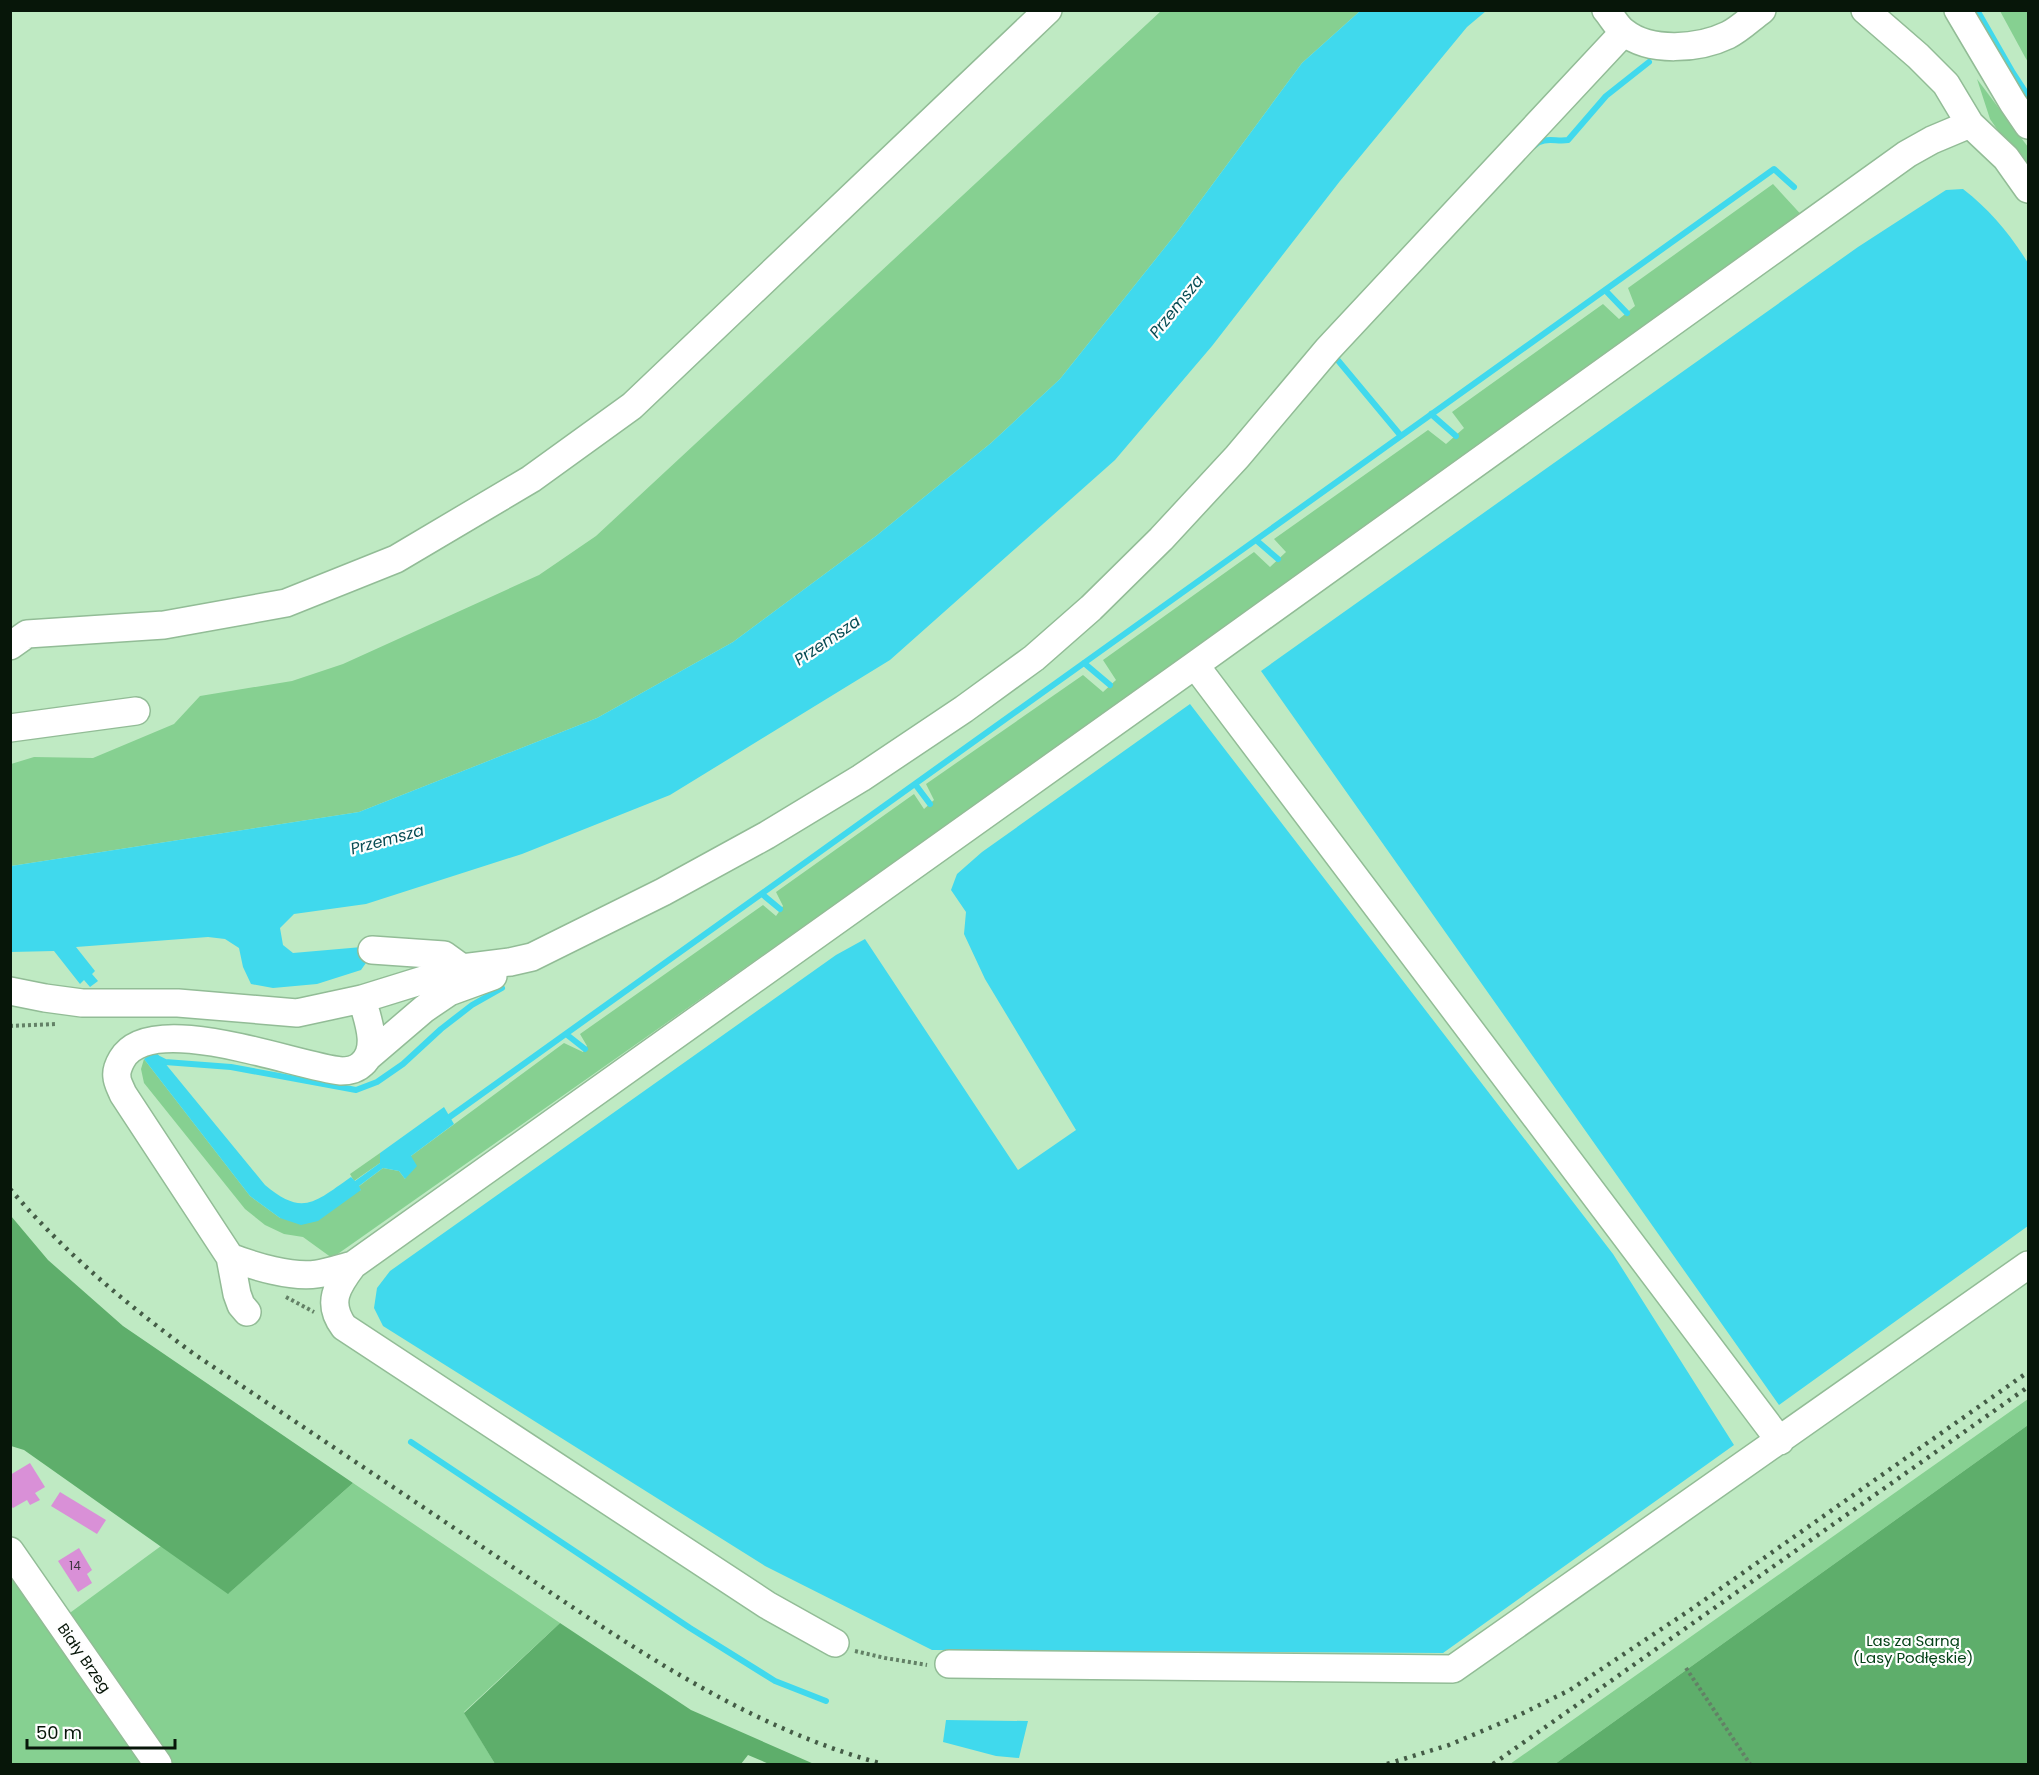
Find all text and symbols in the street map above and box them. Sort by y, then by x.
water label: Przemsza [1144,270,1209,343]
water label: Przemsza [790,610,865,671]
water label: Przemsza [348,819,427,860]
house number: 14 [69,1557,81,1574]
street label: Biały Brzeg [53,1619,116,1697]
park label: Las za Sarną (Lasy Podłęskie) [1853,1630,1973,1668]
scale bar [27,1712,176,1750]
text: 50 m [36,1720,82,1745]

